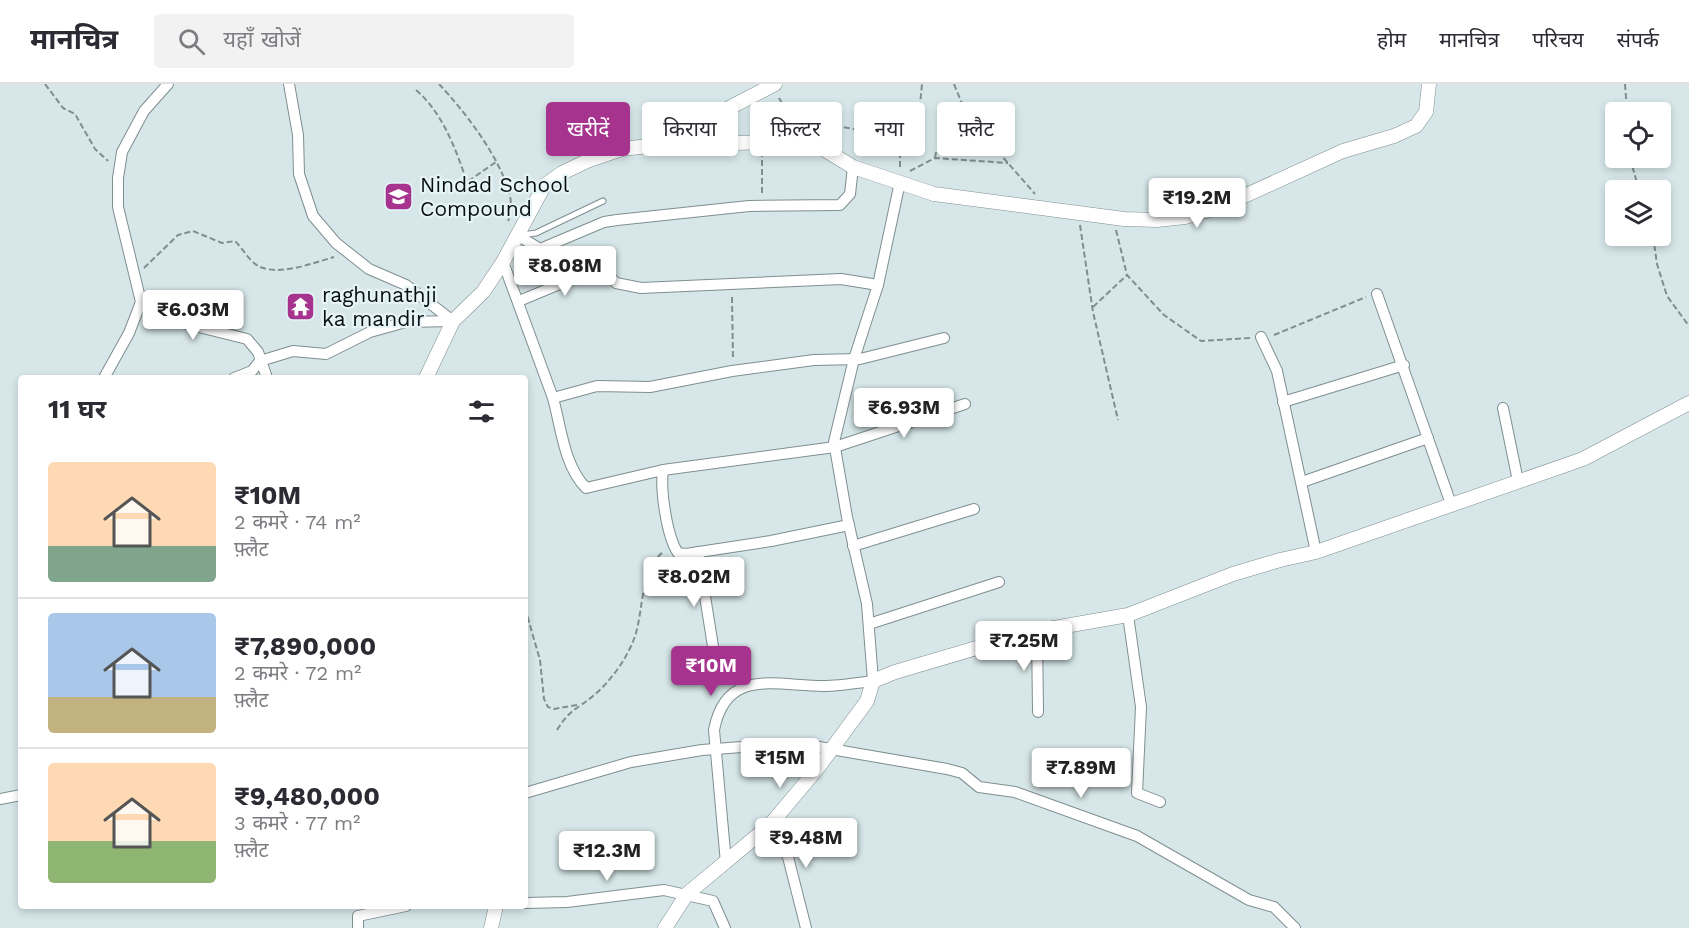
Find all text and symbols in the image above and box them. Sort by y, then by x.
search box [154,14,574,68]
text: मानचित्र [30,23,118,56]
icon: search [175,25,208,58]
text: यहाँ खोजें [223,27,301,52]
text: होम [1377,27,1406,52]
text: मानचित्र [1439,27,1499,52]
text: परिचय [1532,27,1584,52]
text: संपर्क [1617,27,1659,52]
chip: खरीदें [546,102,630,156]
chip: किराया [642,102,738,156]
chip: फ़िल्टर [750,102,842,156]
chip: नया [854,102,925,156]
chip: फ़्लैट [937,102,1015,156]
map controls [1605,102,1671,246]
button: locate [1605,102,1671,168]
place label: Nindad School Compound [420,172,570,221]
pin: ₹19.2M [1148,178,1246,229]
button: layers [1605,180,1671,246]
school or university icon: Nindad School Compound [383,181,415,213]
text: ₹19.2M [1163,185,1231,209]
pin: ₹8.08M [516,246,614,297]
text: ₹8.08M [528,253,602,277]
place label: raghunathji ka mandir [322,282,437,331]
pin: ₹6.03M [144,290,242,341]
temple icon: raghunathji ka mandir [285,291,317,323]
text: ₹6.03M [157,297,229,321]
pin: ₹6.93M [855,388,953,439]
text: 11 घर [48,394,106,424]
icon: filters [465,395,498,428]
text: ₹6.93M [868,395,940,419]
text: ₹10M [234,480,301,510]
icon: home [96,486,168,558]
text: 2 कमरे · 74 m² [234,510,361,534]
text: फ़्लैट [234,537,269,561]
pin: ₹8.02M [645,557,743,608]
text: ₹8.02M [657,564,731,588]
pin: ₹7.25M [975,621,1073,672]
text: ₹7.25M [989,628,1059,652]
text: ₹7,890,000 [234,631,376,661]
icon: home [96,637,168,709]
pin: ₹10M [675,646,747,697]
text: ₹10M [685,653,737,677]
text: 2 कमरे · 72 m² [234,661,361,685]
text: फ़्लैट [234,688,269,712]
pin: ₹15M [744,738,816,789]
text: ₹15M [755,745,805,769]
pin: ₹7.89M [1032,748,1130,799]
text: ₹7.89M [1046,755,1116,779]
text: ₹9,480,000 [234,781,380,811]
icon: home [96,787,168,859]
text: 3 कमरे · 77 m² [234,811,360,835]
pin: ₹9.48M [757,818,855,869]
text: ₹9.48M [769,825,843,849]
pin: ₹12.3M [558,831,656,882]
text: फ़्लैट [234,838,269,862]
text: ₹12.3M [573,838,641,862]

